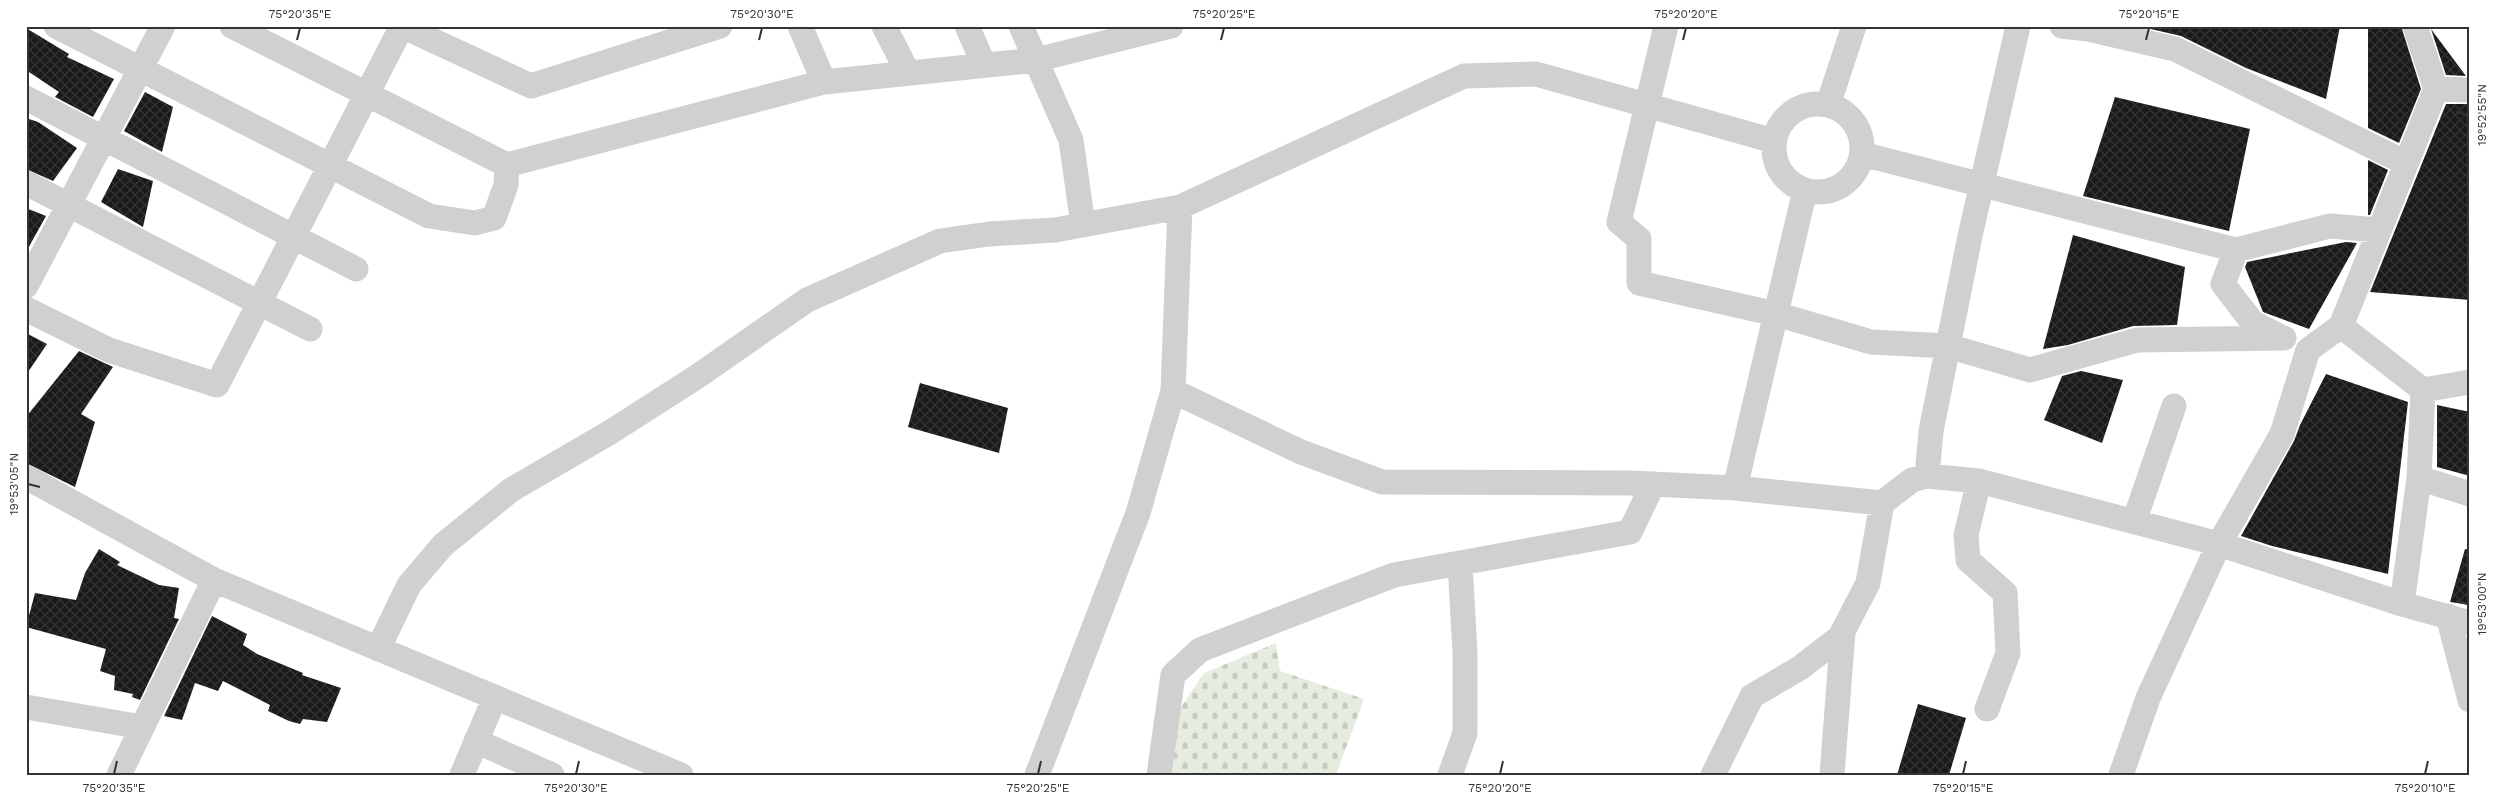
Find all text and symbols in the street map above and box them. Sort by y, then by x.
text: 75°20'35"E [269,7,332,21]
text: 75°20'30"E [730,7,794,21]
text: 75°20'25"E [1193,7,1256,21]
text: 75°20'20"E [1654,7,1718,21]
text: 75°20'15"E [2119,7,2180,21]
text: 19°52'55"N [2475,84,2489,146]
text: 19°53'05"N [7,453,21,515]
text: 19°53'00"N [2475,573,2489,635]
text: 75°20'35"E [83,781,146,795]
text: 75°20'30"E [544,781,608,795]
text: 75°20'25"E [1007,781,1070,795]
text: 75°20'20"E [1468,781,1532,795]
text: 75°20'15"E [1933,781,1994,795]
text: 75°20'10"E [2394,781,2456,795]

